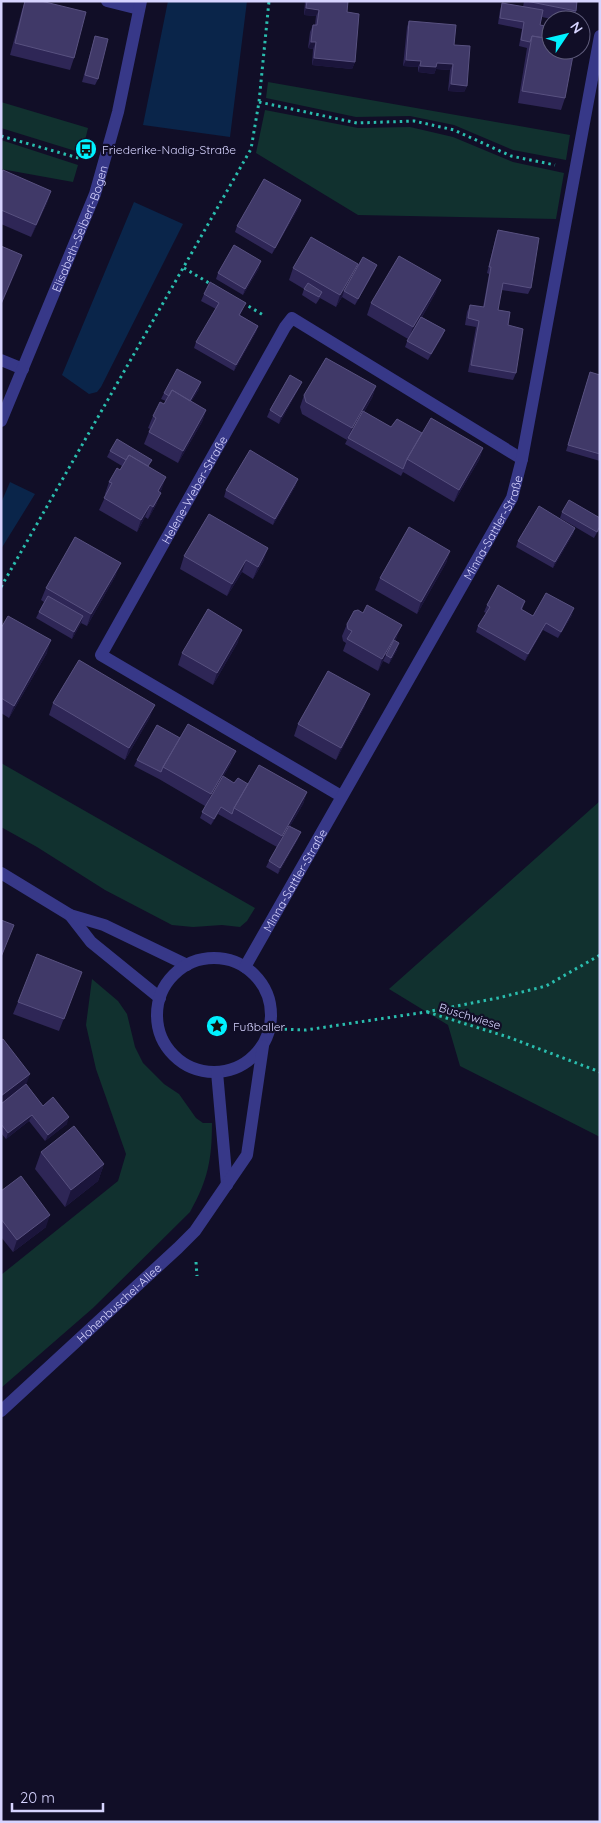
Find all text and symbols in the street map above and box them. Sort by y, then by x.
north arrow [541,10,591,60]
text: N [566,18,587,37]
bus stop icon: Friederike-Nadig-Straße [74,137,98,161]
place label: Friederike-Nadig-Straße [102,142,236,157]
street label: Elisabeth-Selbert-Bogen [48,163,110,294]
street label: Helene-Weber-Straße [158,433,230,546]
street label: Minna-Sattler-Straße [460,473,525,582]
street label: Minna-Sattler-Straße [259,826,330,934]
street label: Buschwiese [437,999,503,1033]
place icon: Fußballer [205,1014,229,1038]
place label: Fußballer [233,1019,285,1034]
street label: Hohenbuschei-Allee [73,1260,164,1345]
scale bar [12,1780,104,1812]
text: 20 m [20,1788,55,1807]

